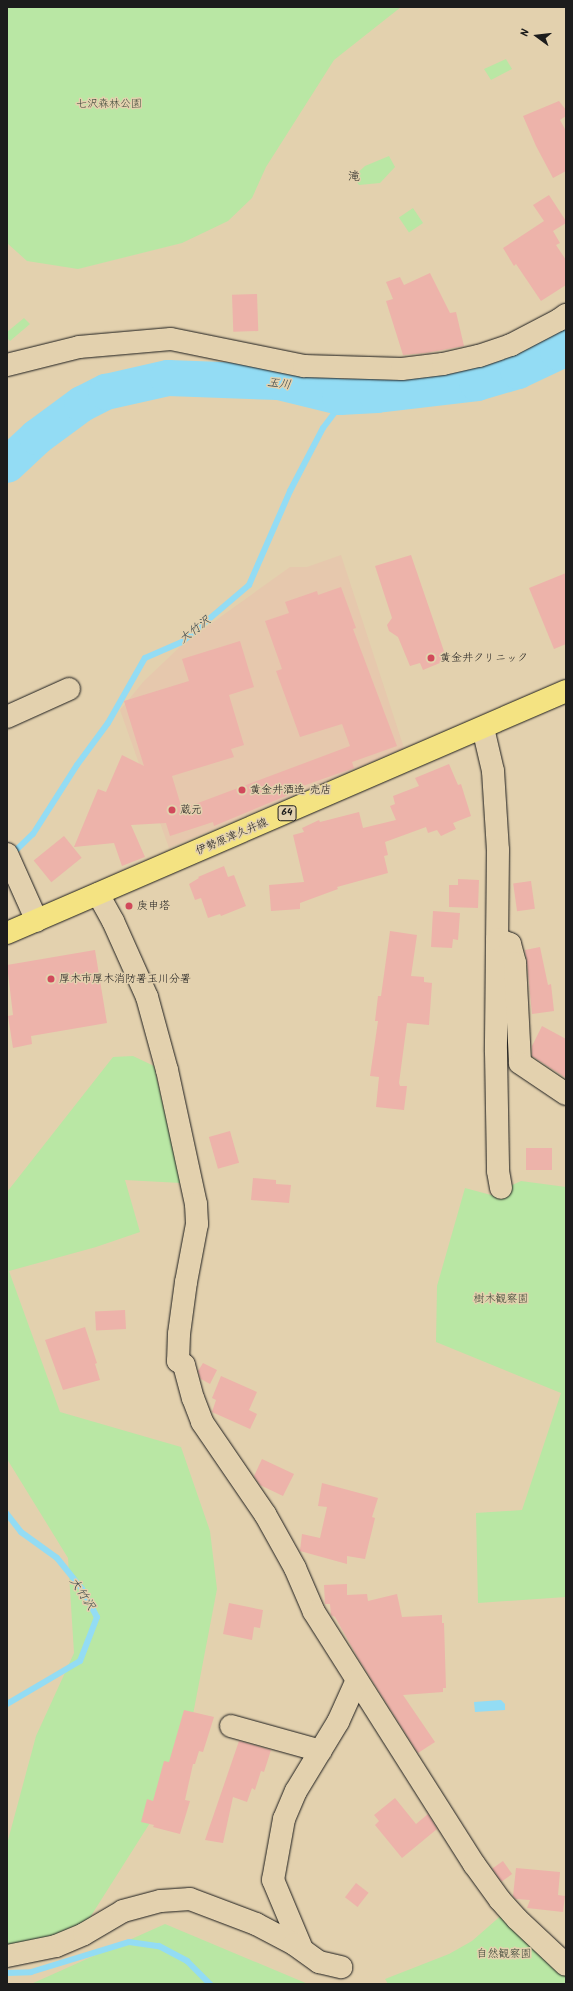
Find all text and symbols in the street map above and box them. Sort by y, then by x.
north arrow [517,16,557,56]
text: N [516,27,535,39]
park label: 七沢森林公園 [76,97,142,111]
district label: 滝 [348,170,360,184]
water label: 玉川 [266,375,292,393]
water label: 大竹沢 [176,613,214,647]
place label: 黄金井クリニック [440,651,528,665]
marker: 黄金井クリニック [425,652,437,664]
place label: 黄金井酒造 売店 [250,783,331,797]
marker: 黄金井酒造 売店 [237,785,247,795]
place label: 蔵元 [180,803,202,817]
marker: 蔵元 [167,805,177,815]
road number: 64 [277,805,297,821]
street label: 伊勢原津久井線 [194,816,270,858]
place label: 庚申塔 [137,899,170,913]
marker: 庚申塔 [124,901,134,911]
place label: 厚木市厚木消防署玉川分署 [59,972,191,986]
marker: 厚木市厚木消防署玉川分署 [46,974,56,984]
park label: 樹木観察園 [474,1292,528,1306]
water label: 大竹沢 [66,1575,98,1613]
park label: 自然観察園 [477,1947,531,1961]

